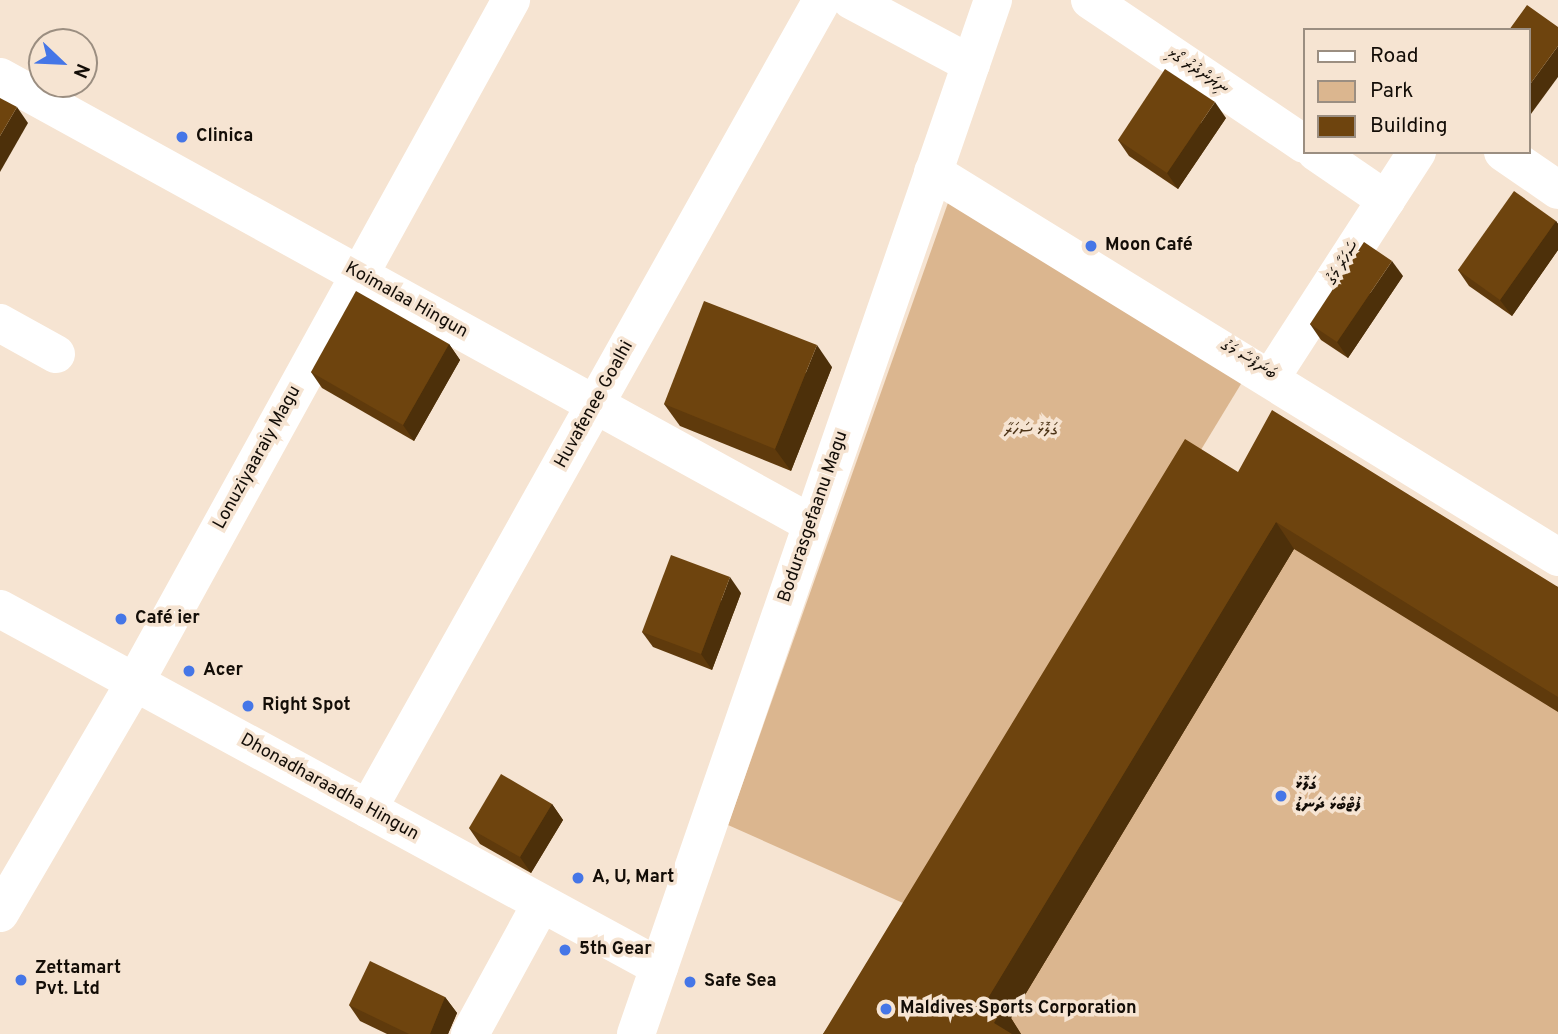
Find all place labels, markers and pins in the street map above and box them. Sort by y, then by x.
place label: Clinica [196,126,253,148]
marker: Clinica [174,129,190,145]
place label: Moon Café [1105,235,1193,257]
marker: Moon Café [1083,238,1099,254]
place label: Café ier [135,608,200,630]
marker: Café ier [113,611,129,627]
place label: Acer [203,660,243,682]
marker: Acer [181,663,197,679]
place label: Right Spot [262,695,350,717]
marker: Right Spot [240,698,256,714]
place label: ގަލޮޅު ފުޓްބޯޅަ ދަނޑު [1295,775,1361,818]
marker: ގަލޮޅު ފުޓްބޯޅަ ދަނޑު [1273,788,1289,804]
place label: A, U, Mart [592,867,674,889]
marker: A, U, Mart [570,870,586,886]
place label: 5th Gear [579,939,652,961]
marker: 5th Gear [557,942,573,958]
place label: Zettamart Pvt. Ltd [35,959,121,1002]
place label: Safe Sea [704,971,776,993]
marker: Zettamart Pvt. Ltd [13,972,29,988]
marker: Safe Sea [682,974,698,990]
place label: Maldives Sports Corporation [900,998,1137,1020]
marker: Maldives Sports Corporation [878,1001,894,1017]

